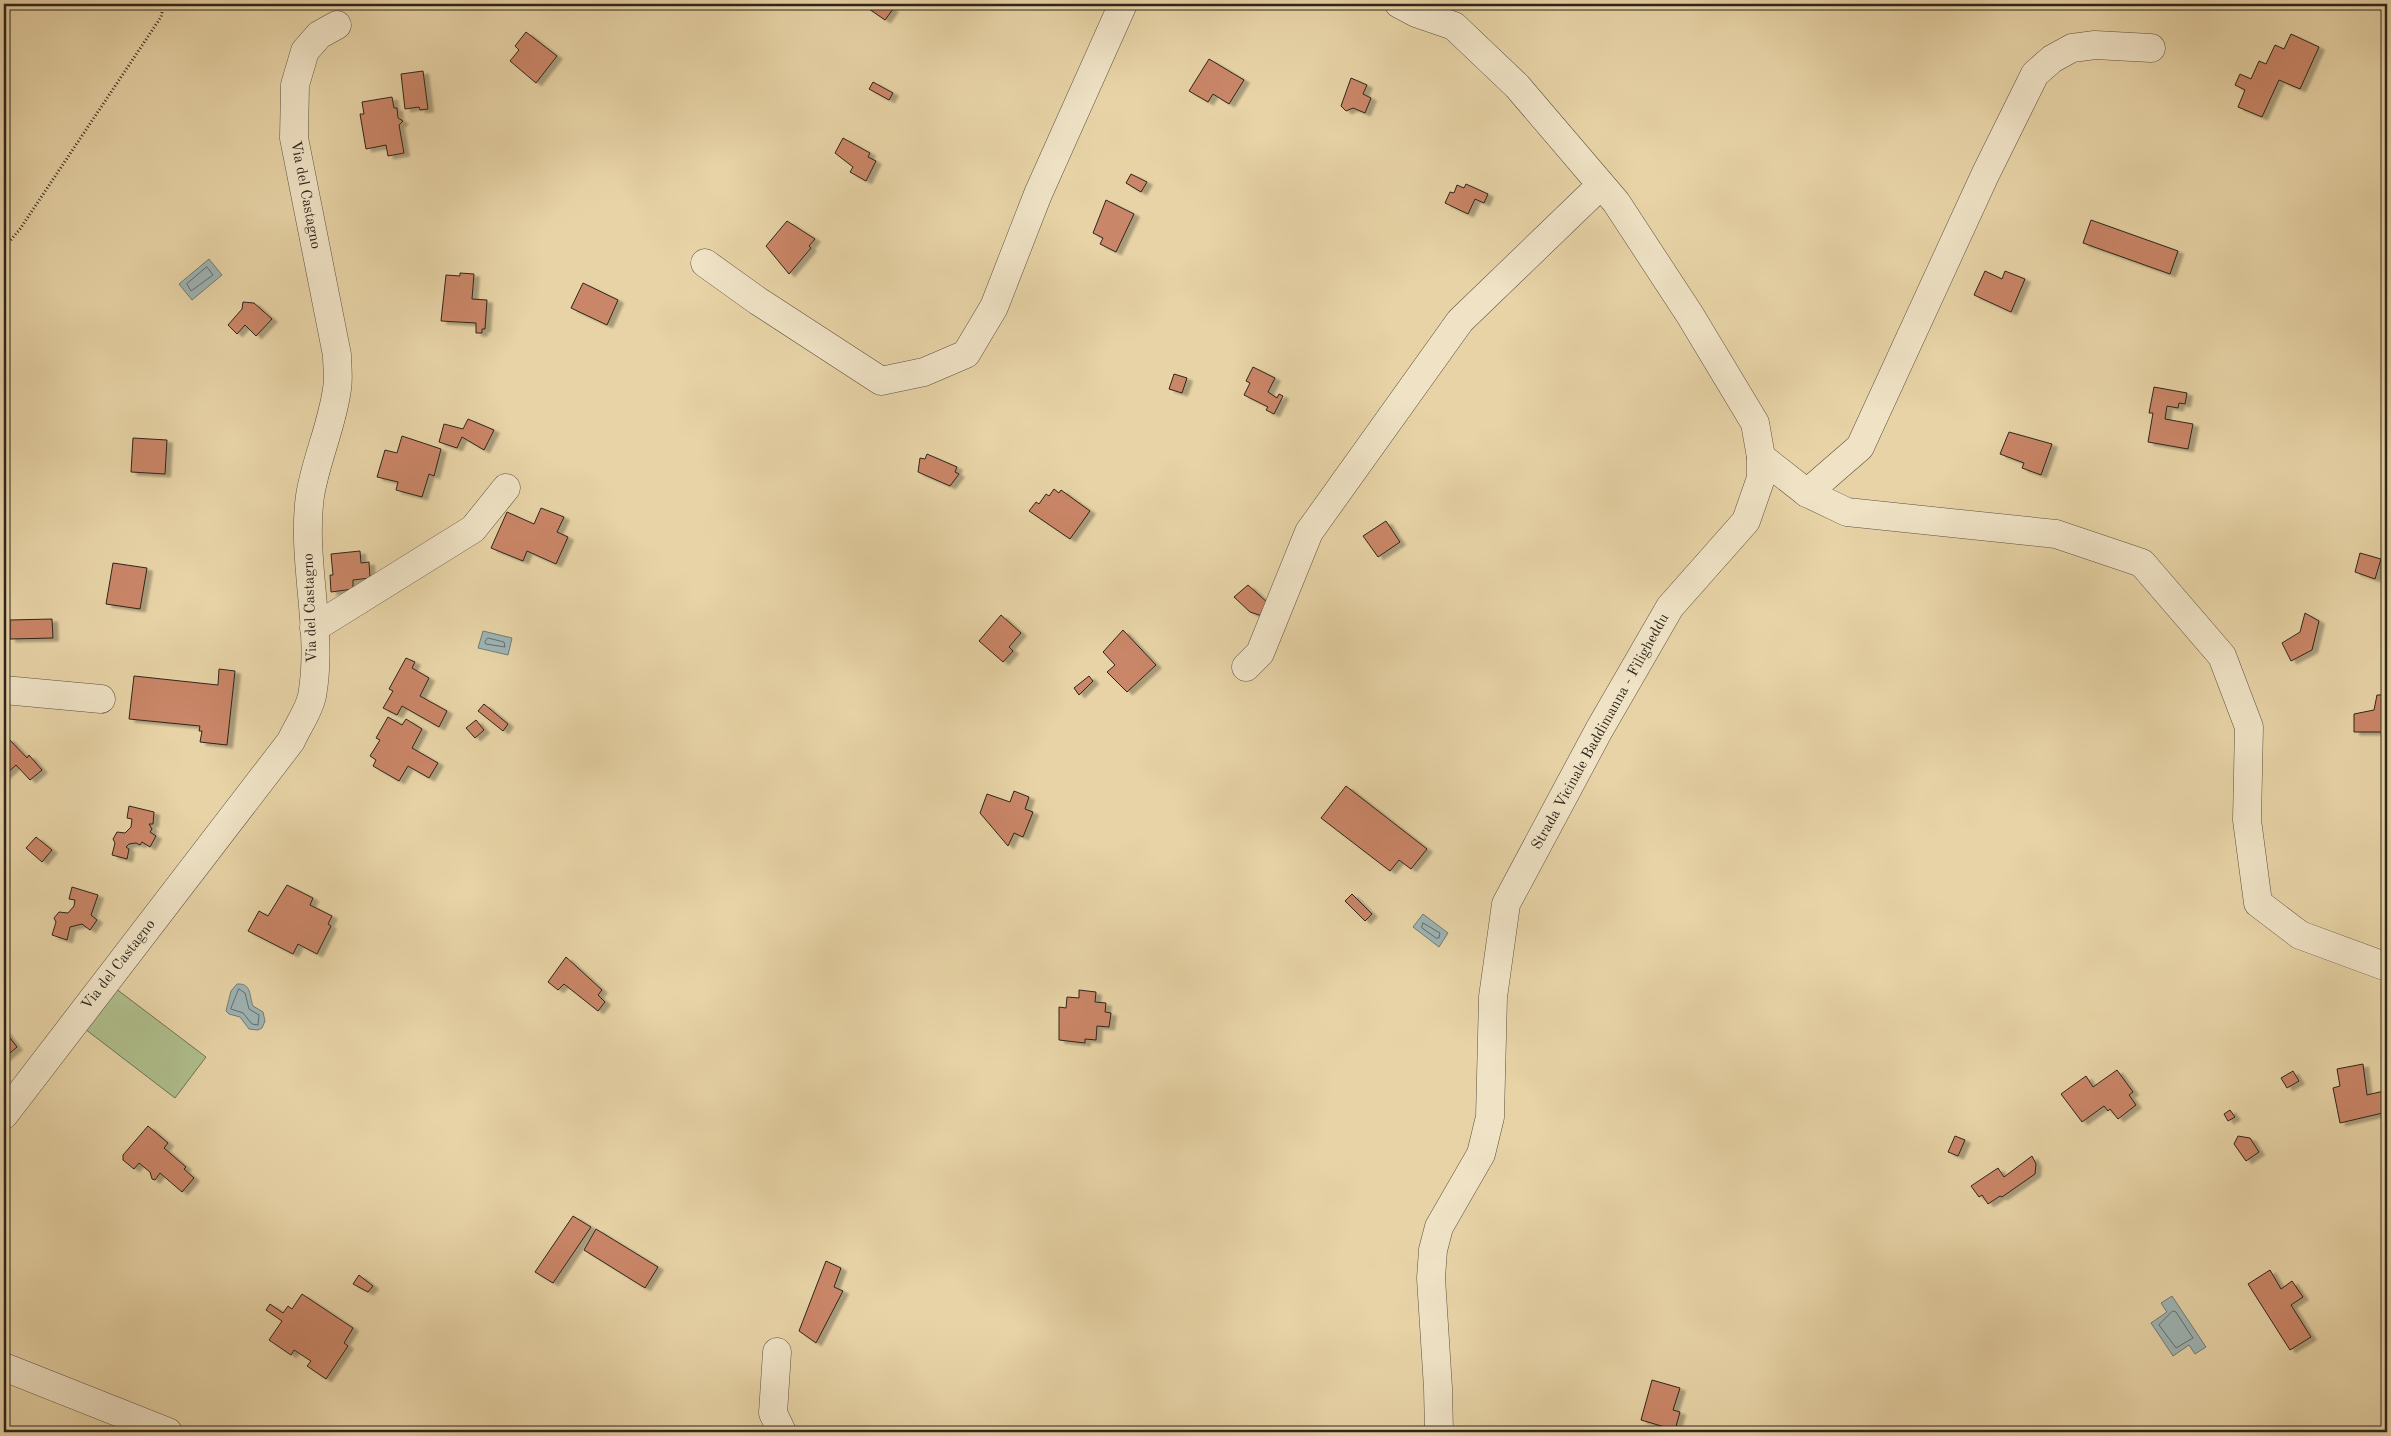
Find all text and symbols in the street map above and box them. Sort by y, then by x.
street label: Via del Castagno [287,140,323,250]
street label: Via del Castagno [302,553,320,663]
street label: Strada Vicinale Baddimanna - Filigheddu [1530,611,1672,853]
street label: Via del Castagno [79,917,159,1013]

